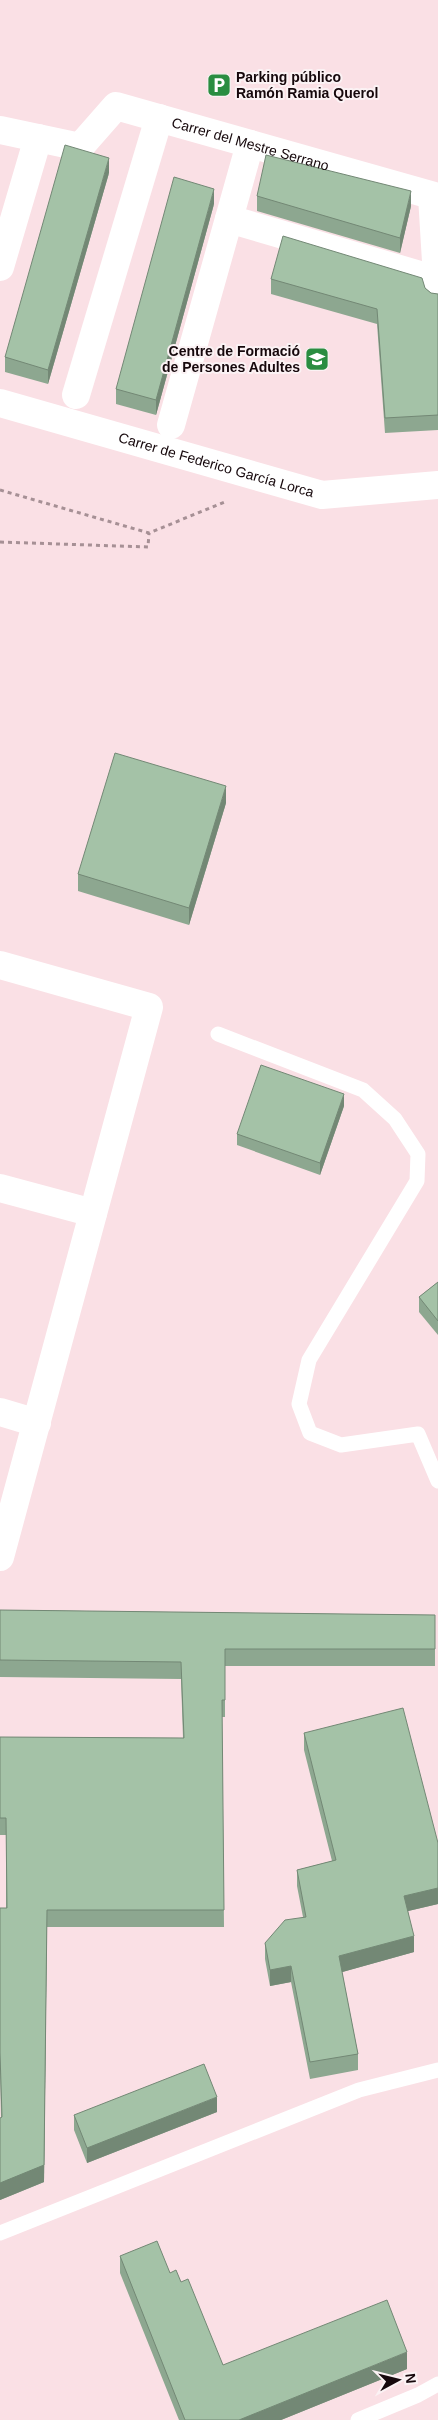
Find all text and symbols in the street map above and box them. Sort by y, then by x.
place label: Parking público Ramón Ramia Querol [236,69,378,101]
parking icon: Parking público Ramón Ramia Querol [206,72,232,98]
street label: Carrer del Mestre Serrano [170,114,331,174]
place label: Centre de Formació de Persones Adultes [162,343,300,375]
school or university icon: Centre de Formació de Persones Adultes [304,346,330,372]
street label: Carrer de Federico García Lorca [117,429,316,500]
north arrow [373,2355,423,2405]
text: N [402,2372,419,2384]

